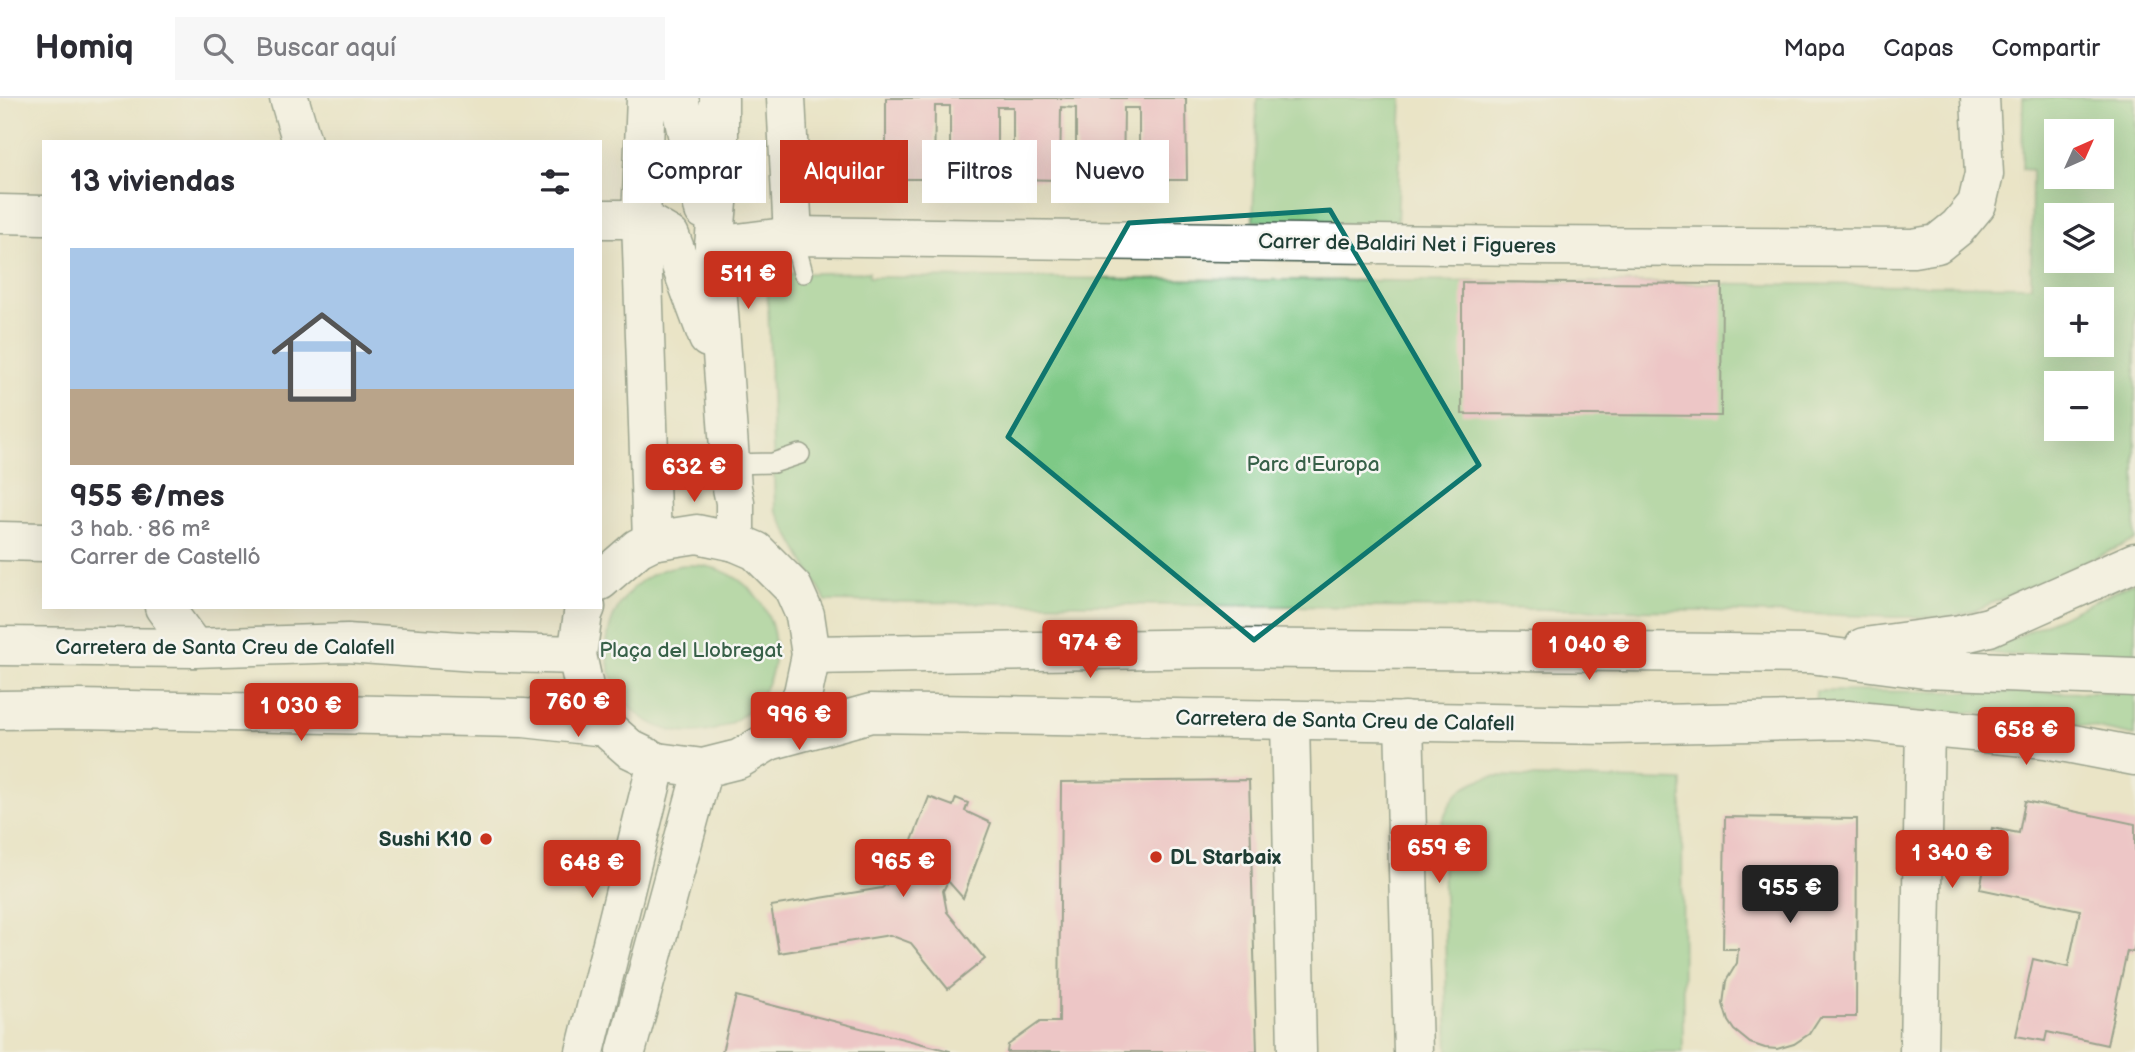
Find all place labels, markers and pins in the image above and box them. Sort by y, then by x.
pin: 511 € [699,252,797,311]
pin: 632 € [645,444,743,504]
pin: 974 € [1041,620,1139,680]
pin: 1 040 € [1524,622,1654,682]
pin: 760 € [529,680,627,739]
pin: 1 030 € [236,684,366,743]
pin: 996 € [750,692,848,752]
pin: 658 € [1977,708,2075,767]
pin: 659 € [1390,826,1488,885]
place label: Sushi K10 [379,827,472,852]
pin: 1 340 € [1887,830,2017,890]
marker: Sushi K10 [478,831,494,847]
pin: 648 € [543,840,641,900]
pin: 965 € [854,840,952,899]
place label: DL Starbaix [1170,845,1282,870]
marker: DL Starbaix [1148,849,1164,865]
pin: 955 € [1741,866,1839,925]

